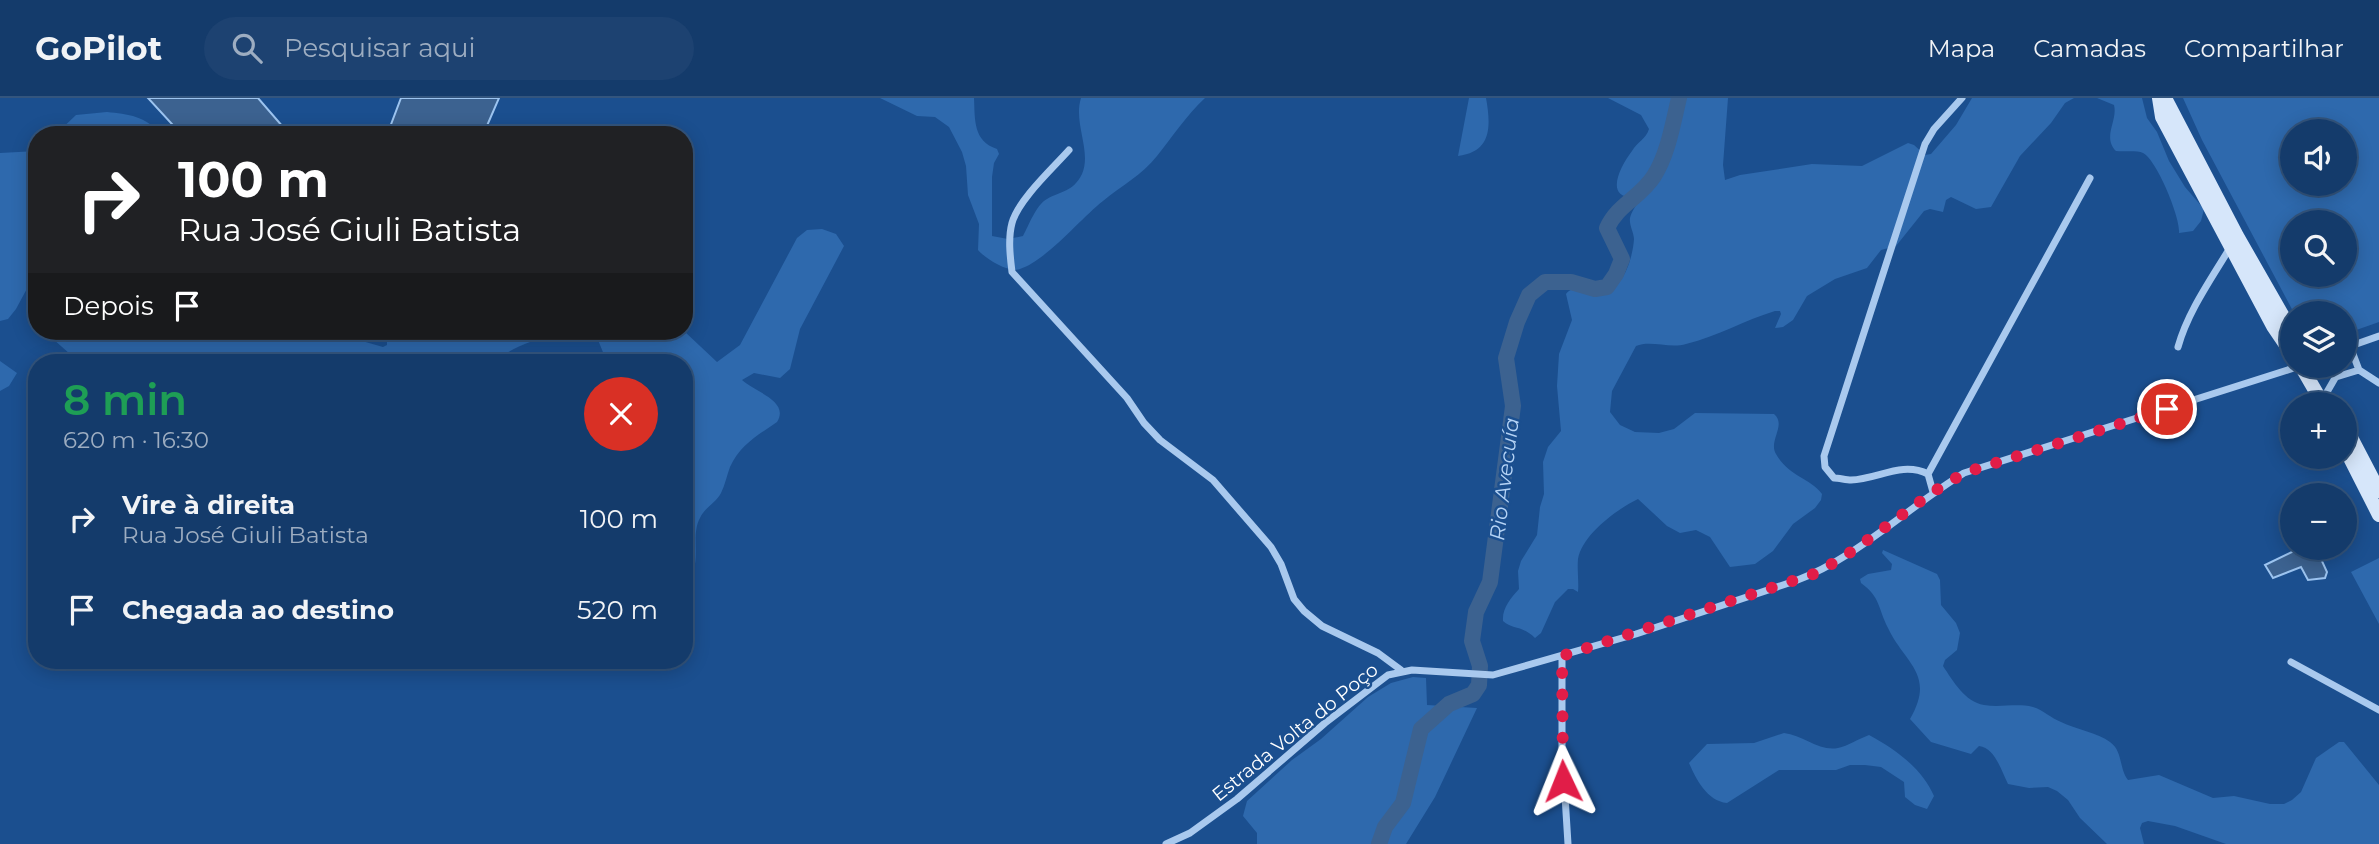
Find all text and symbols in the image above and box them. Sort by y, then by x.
search box [204,17,694,80]
text: GoPilot [35,28,162,68]
icon: search [228,29,266,67]
text: Pesquisar aqui [284,32,476,64]
text: Mapa [1928,34,1995,63]
text: Camadas [2033,34,2146,63]
text: Compartilhar [2184,34,2344,63]
map controls [2280,119,2357,560]
button: sound [2280,119,2357,196]
text: 100 m [178,150,329,209]
icon: right [63,154,154,245]
text: Rua José Giuli Batista [178,210,521,249]
button: search [2280,210,2357,287]
icon: arrive [168,287,206,325]
text: Depois [63,290,154,322]
button: layers [2280,301,2357,378]
text: 8 min [63,374,187,426]
button: close [584,377,658,451]
pin [2137,379,2197,439]
icon: arrive [2148,390,2186,428]
button: + [2280,392,2357,469]
water label: Rio Avecuía [1484,416,1524,542]
text: 620 m · 16:30 [63,426,209,454]
button: − [2280,483,2357,560]
text: Vire à direita [122,489,295,521]
icon: right [63,500,101,538]
text: 100 m [580,503,658,535]
text: Rua José Giuli Batista [122,521,369,549]
icon: arrive [63,591,101,629]
text: Chegada ao destino [122,594,394,626]
text: 520 m [577,594,658,626]
street label: Estrada Volta do Poço [1207,658,1383,806]
position arrow [1526,744,1600,818]

